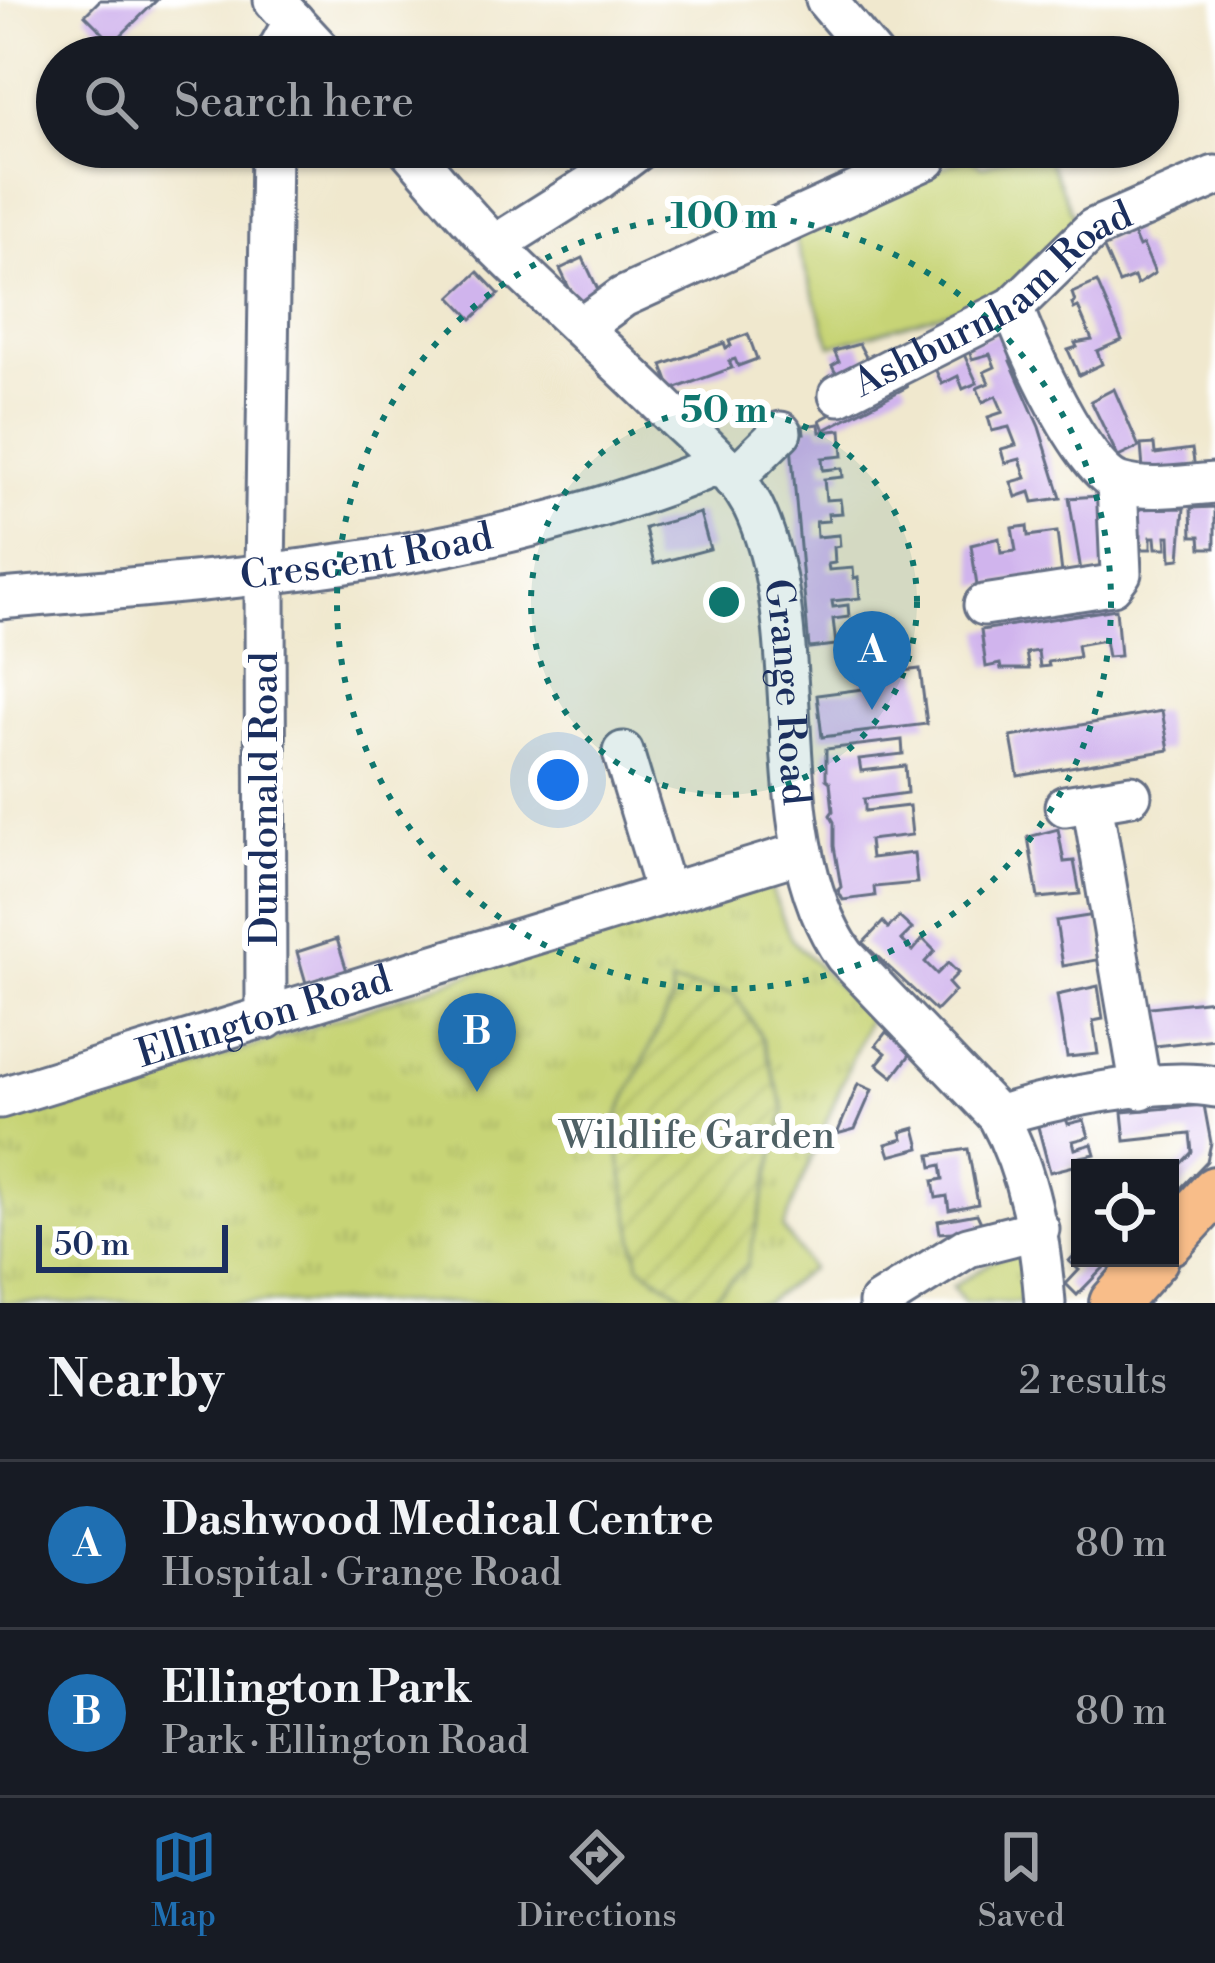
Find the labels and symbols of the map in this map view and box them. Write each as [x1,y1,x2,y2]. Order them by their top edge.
street label: Ashburnham Road [844,190,1140,409]
text: 100 m [671,195,778,240]
text: 50 m [680,389,768,434]
street label: Crescent Road [238,512,497,601]
street label: Grange Road [752,575,820,807]
centre of rings [703,581,745,623]
pin: A [833,611,911,710]
street label: Dundonald Road [241,652,290,947]
your location [528,750,588,810]
street label: Ellington Road [131,955,397,1079]
pin: B [438,993,516,1092]
park label: Wildlife Garden [557,1112,835,1161]
scale bar [36,1219,228,1272]

